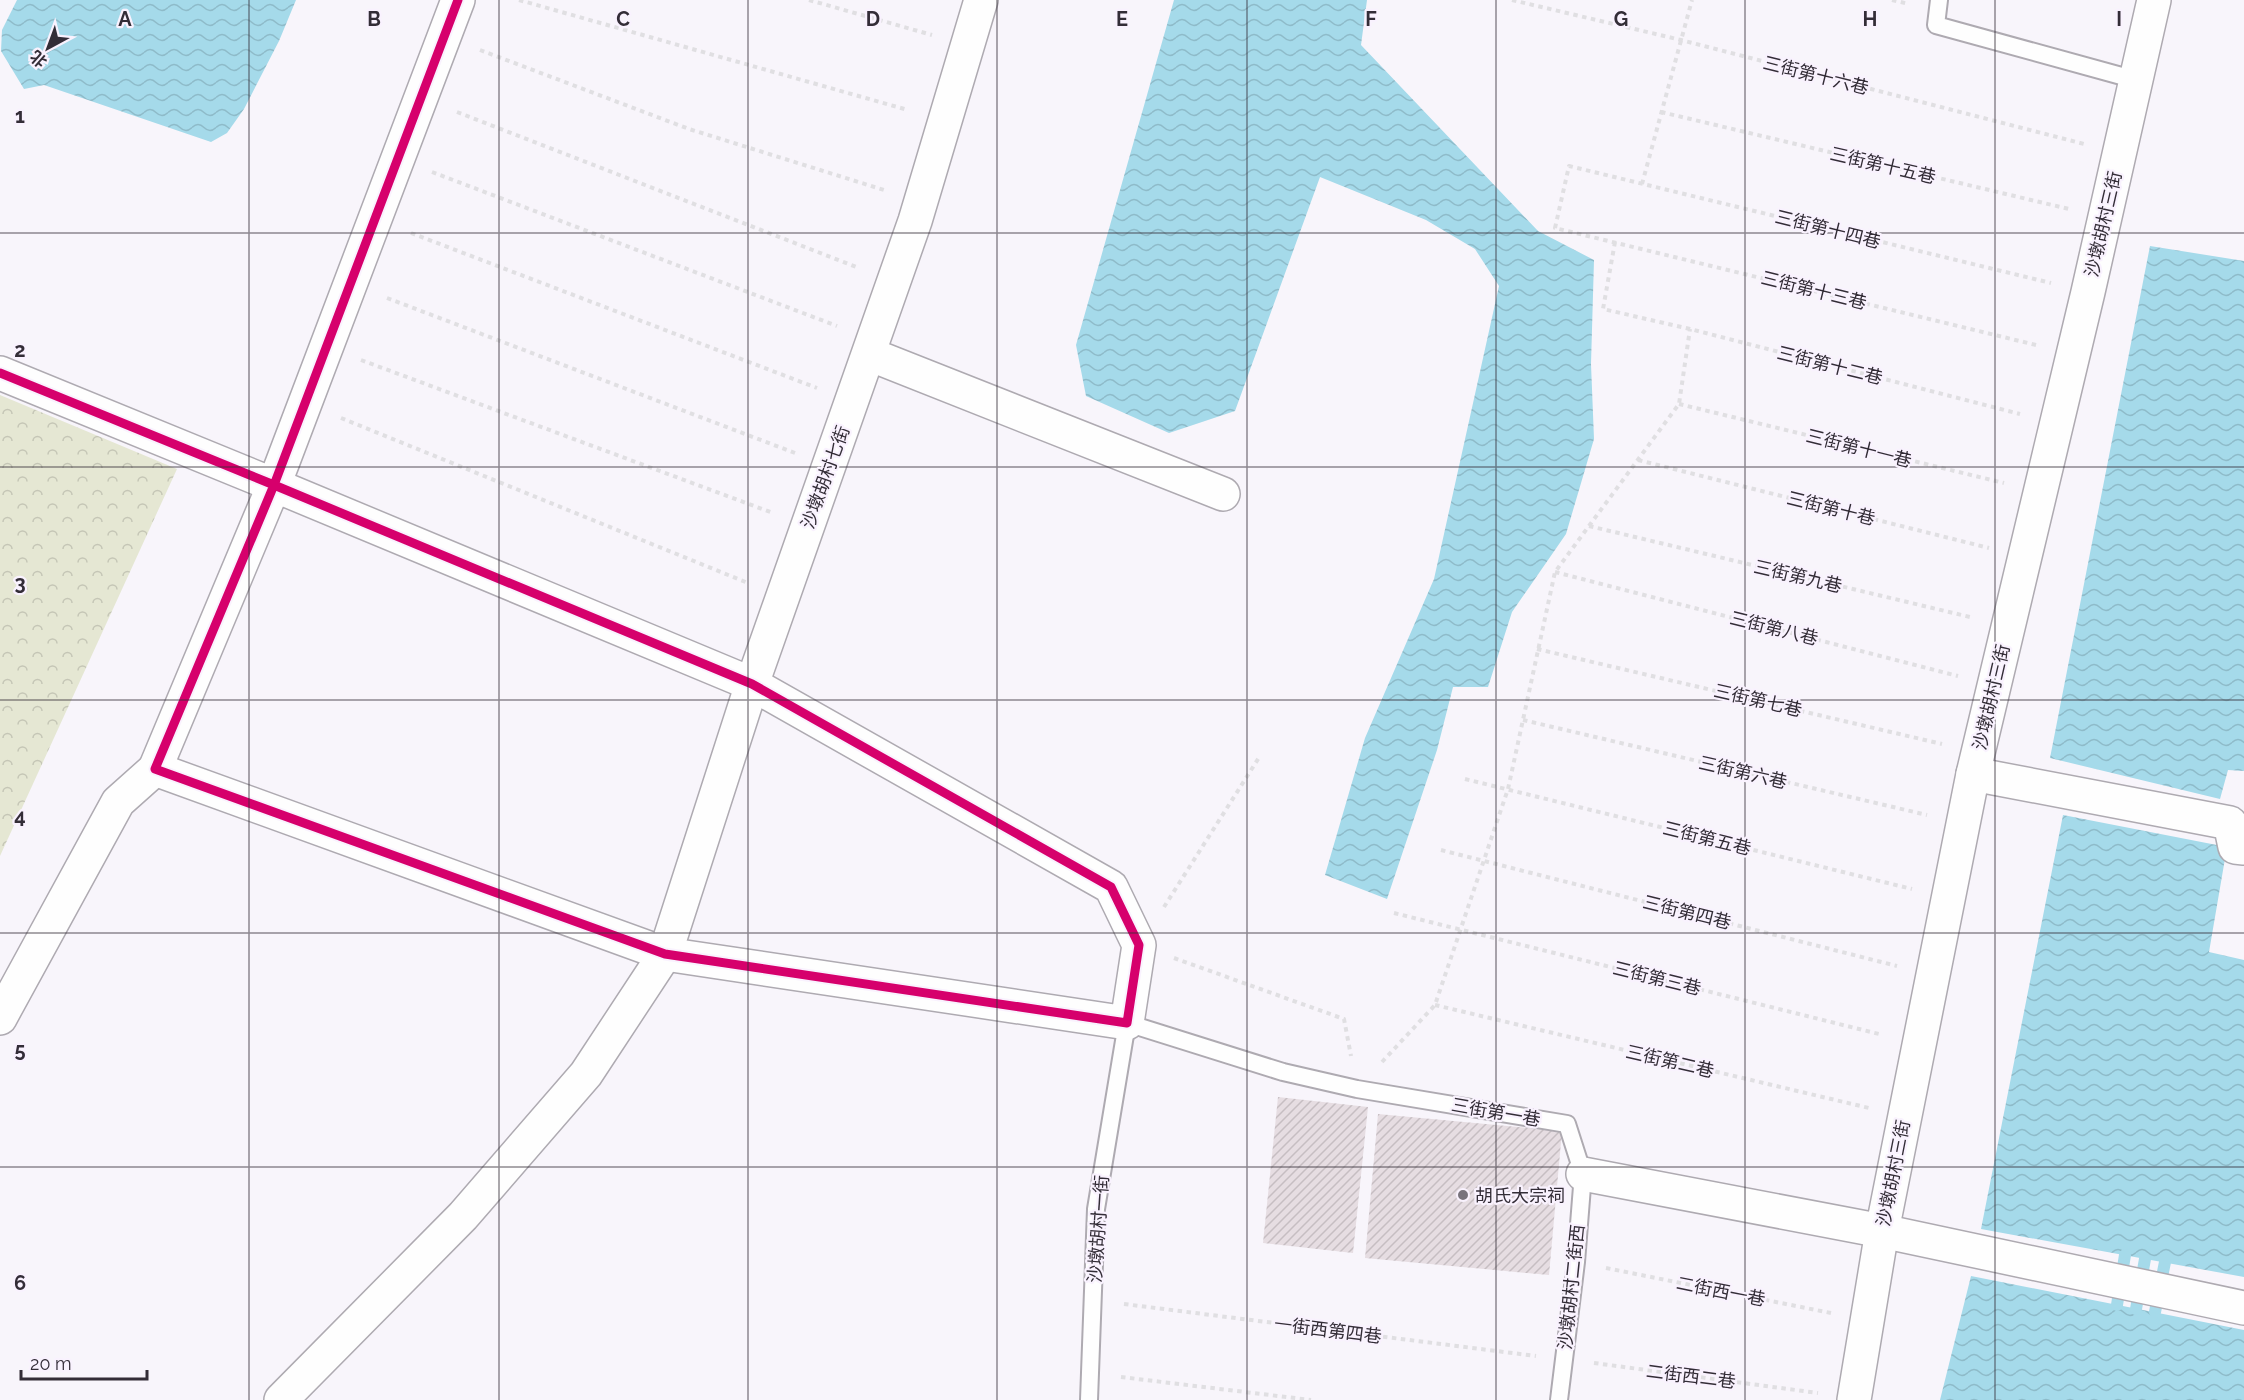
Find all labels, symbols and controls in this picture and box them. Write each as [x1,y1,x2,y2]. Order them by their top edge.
text: A [118,7,132,31]
text: B [367,7,381,31]
text: C [616,7,630,31]
text: D [866,7,880,31]
text: E [1116,7,1128,31]
text: F [1365,7,1377,31]
text: G [1614,7,1628,31]
text: H [1863,7,1877,31]
text: I [2116,7,2122,31]
north arrow [18,18,78,78]
text: 北 [26,47,51,71]
street label: 三街第十六巷 [1761,52,1871,98]
text: 1 [15,104,25,128]
street label: 三街第十五巷 [1828,143,1938,187]
street label: 沙墩胡村三街 [2081,169,2125,279]
street label: 三街第十四巷 [1773,206,1883,252]
street label: 三街第十三巷 [1759,267,1869,313]
text: 2 [14,338,26,362]
street label: 三街第十二巷 [1775,342,1885,388]
street label: 沙墩胡村七街 [797,423,853,531]
street label: 三街第十一巷 [1804,425,1914,471]
street label: 三街第十巷 [1785,487,1877,529]
street label: 三街第九巷 [1752,556,1844,596]
text: 3 [14,571,26,595]
street label: 三街第八巷 [1728,607,1820,649]
street label: 沙墩胡村三街 [1969,642,2013,752]
street label: 三街第七巷 [1712,680,1804,720]
street label: 三街第六巷 [1697,752,1789,792]
text: 4 [14,804,26,828]
street label: 三街第五巷 [1661,817,1753,859]
street label: 三街第四巷 [1641,891,1733,933]
street label: 三街第三巷 [1611,957,1703,999]
text: 5 [14,1038,26,1062]
street label: 三街第二巷 [1624,1041,1716,1081]
street label: 三街第一巷 [1450,1094,1542,1130]
street label: 沙墩胡村三街 [1872,1118,1914,1228]
street label: 沙墩胡村一街 [1084,1174,1112,1284]
place label: 胡氏大宗祠 [1475,1185,1565,1206]
marker: 胡氏大宗祠 [1456,1188,1470,1202]
street label: 沙墩胡村二街西 [1554,1223,1588,1351]
text: 6 [14,1271,26,1295]
street label: 二街西一巷 [1675,1272,1767,1310]
street label: 一街西第四巷 [1273,1313,1383,1347]
scale bar [21,1343,147,1381]
text: 20 m [30,1353,72,1374]
street label: 二街西二巷 [1645,1360,1737,1392]

